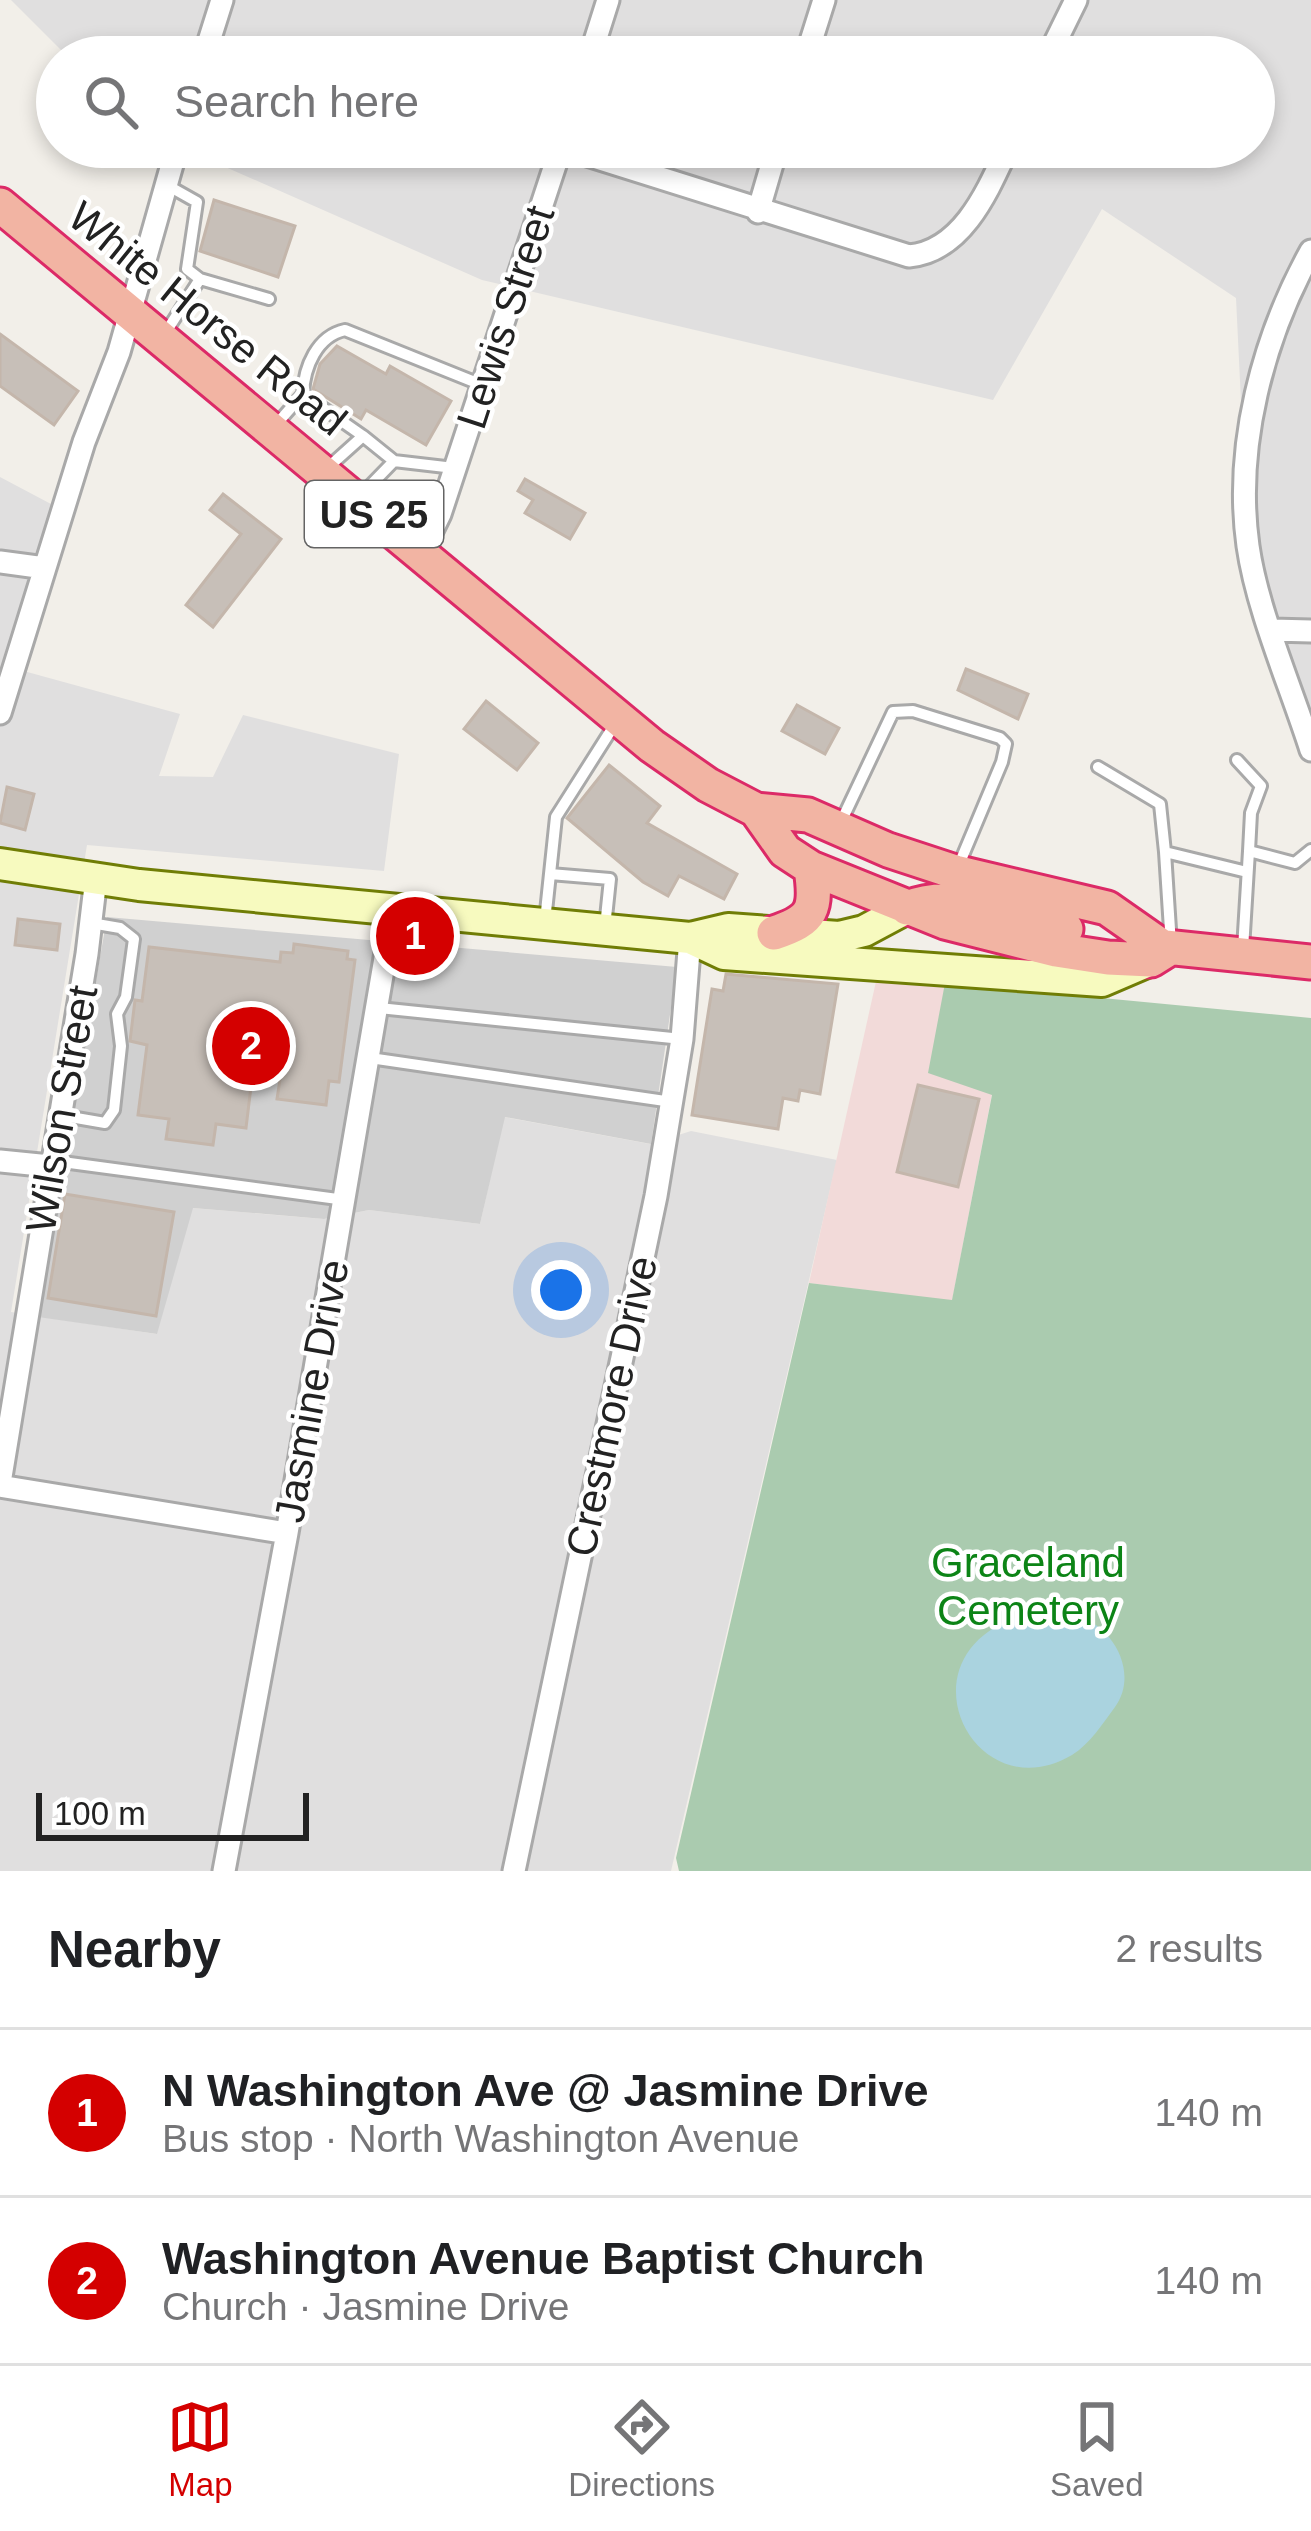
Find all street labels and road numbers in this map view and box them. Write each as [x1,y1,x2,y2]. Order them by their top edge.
street label: White Horse Road [60,192,356,445]
street label: Lewis Street [447,200,564,434]
road number: US 25 [305,481,443,547]
street label: Wilson Street [17,982,106,1236]
street label: Crestmore Drive [557,1252,666,1561]
street label: Jasmine Drive [265,1256,358,1526]

